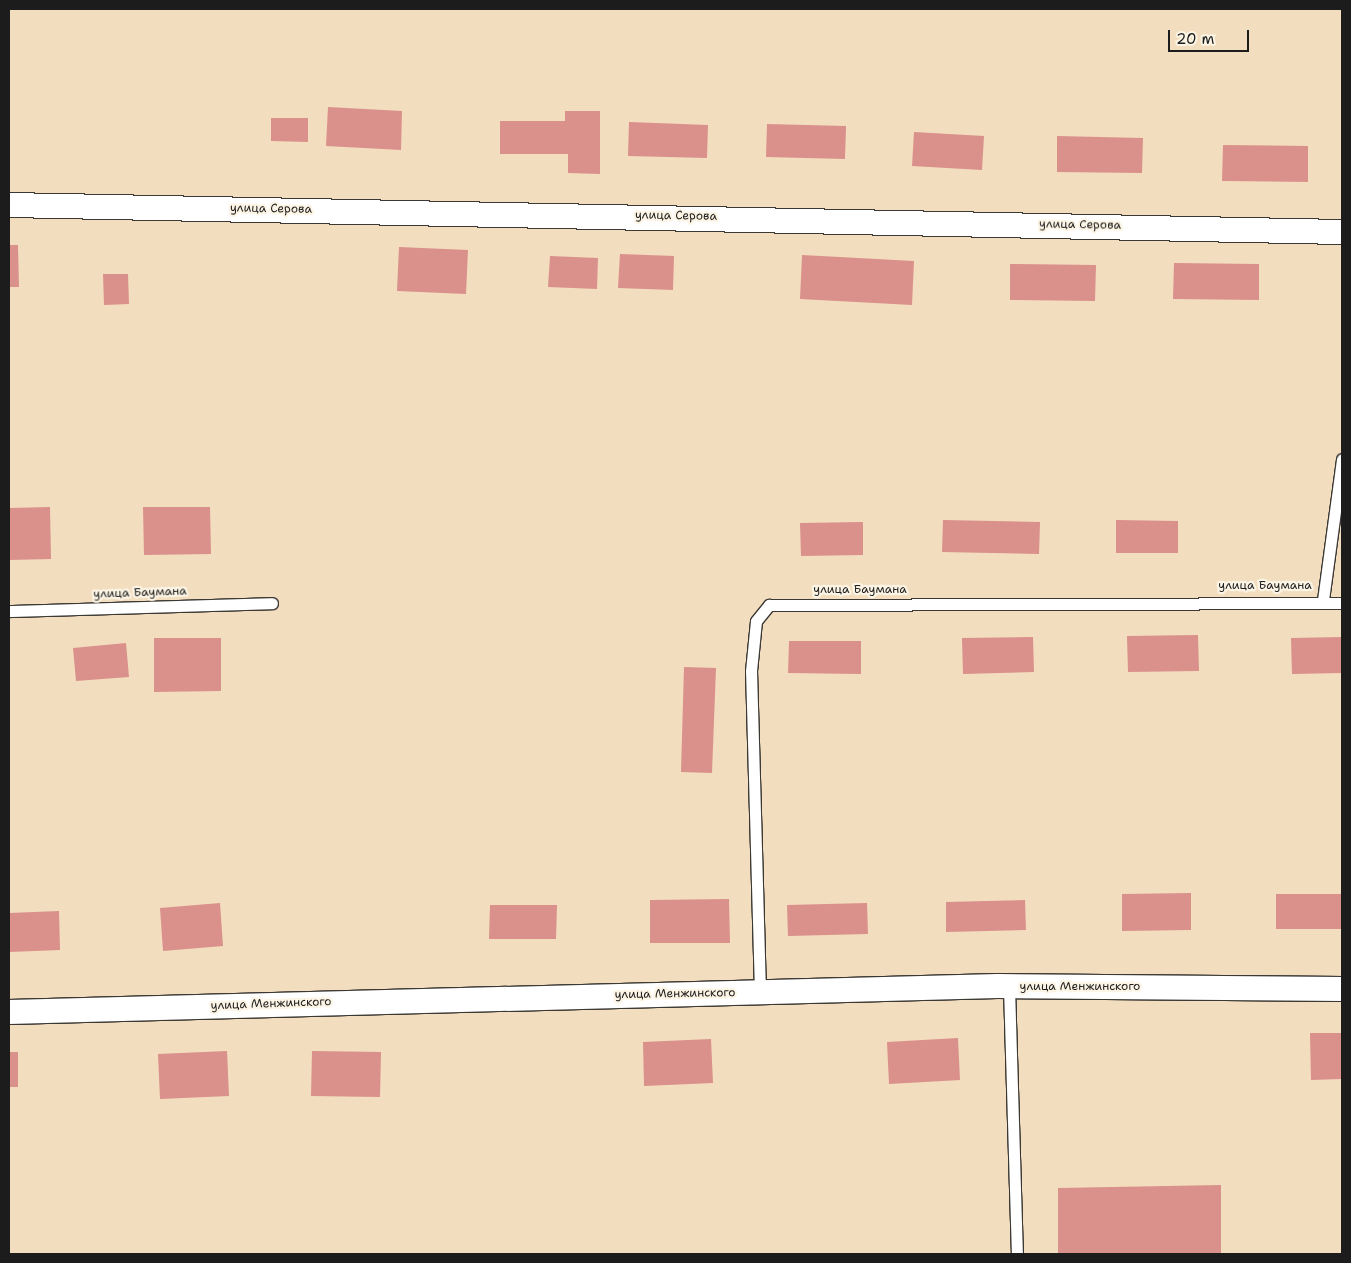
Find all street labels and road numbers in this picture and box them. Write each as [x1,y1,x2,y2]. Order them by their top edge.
street label: улица Серова [230,201,312,217]
street label: улица Серова [635,208,717,224]
street label: улица Серова [1039,217,1121,233]
street label: улица Баумана [1218,579,1312,593]
street label: улица Баумана [813,583,907,597]
street label: улица Баумана [93,584,187,602]
street label: улица Менжинского [1020,980,1140,994]
street label: улица Менжинского [614,986,736,1002]
street label: улица Менжинского [210,995,332,1013]

